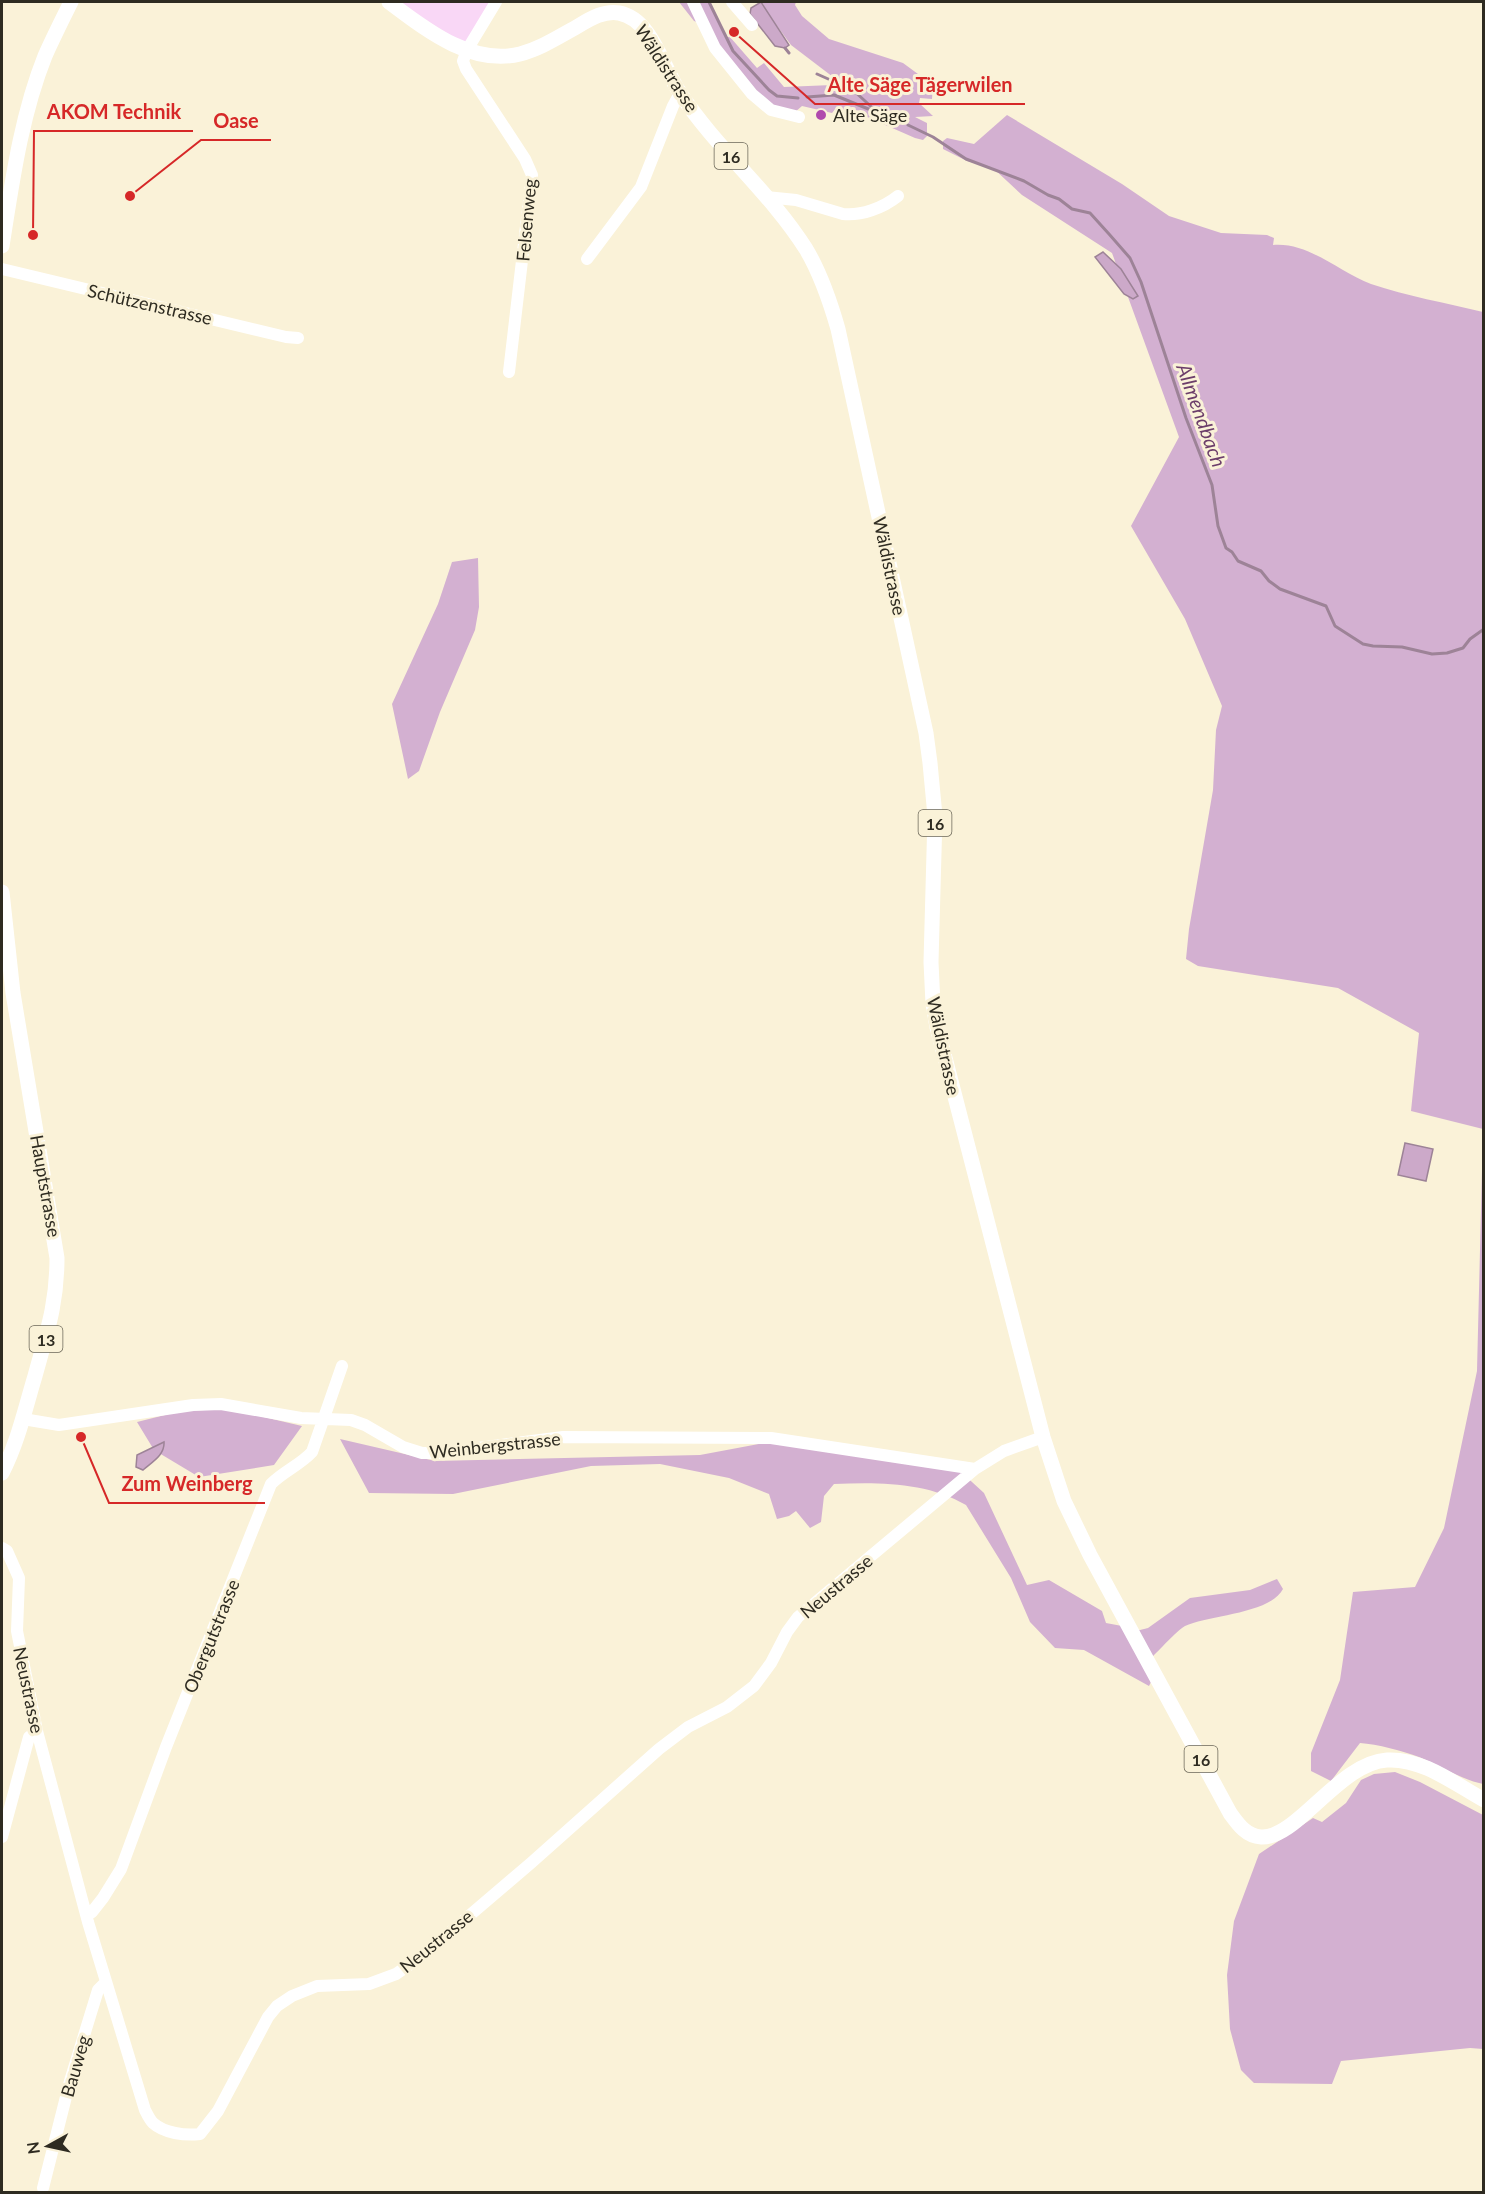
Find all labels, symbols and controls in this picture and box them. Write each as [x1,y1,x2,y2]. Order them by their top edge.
street label: Wäldistrasse [631,20,703,116]
callout: Alte Säge Tägerwilen [815,66,1025,104]
text: Alte Säge Tägerwilen [826,72,1013,96]
callout: AKOM Technik [34,93,193,131]
text: AKOM Technik [46,99,182,123]
callout: Oase [201,102,271,140]
place label: Alte Säge [833,104,907,126]
text: Oase [213,108,259,132]
marker: Alte Säge [814,108,828,122]
road number: 16 [714,143,748,169]
street label: Felsenweg [511,178,541,262]
street label: Schützenstrasse [86,279,214,329]
water label: Allmendbach [1172,359,1232,470]
street label: Wäldistrasse [869,515,911,617]
road number: 16 [918,810,952,836]
street label: Wäldistrasse [923,995,965,1097]
street label: Hauptstrasse [26,1133,66,1239]
road number: 13 [30,1326,63,1352]
street label: Weinbergstrasse [428,1427,562,1463]
callout: Zum Weinberg [109,1465,265,1503]
text: Zum Weinberg [121,1471,253,1495]
street label: Neustrasse [795,1549,877,1623]
street label: Obergutstrasse [178,1576,244,1696]
street label: Neustrasse [9,1645,49,1735]
road number: 16 [1184,1746,1218,1772]
street label: Neustrasse [395,1905,477,1977]
street label: Bauweg [56,2033,94,2099]
north arrow [18,2116,78,2176]
text: N [22,2141,43,2156]

